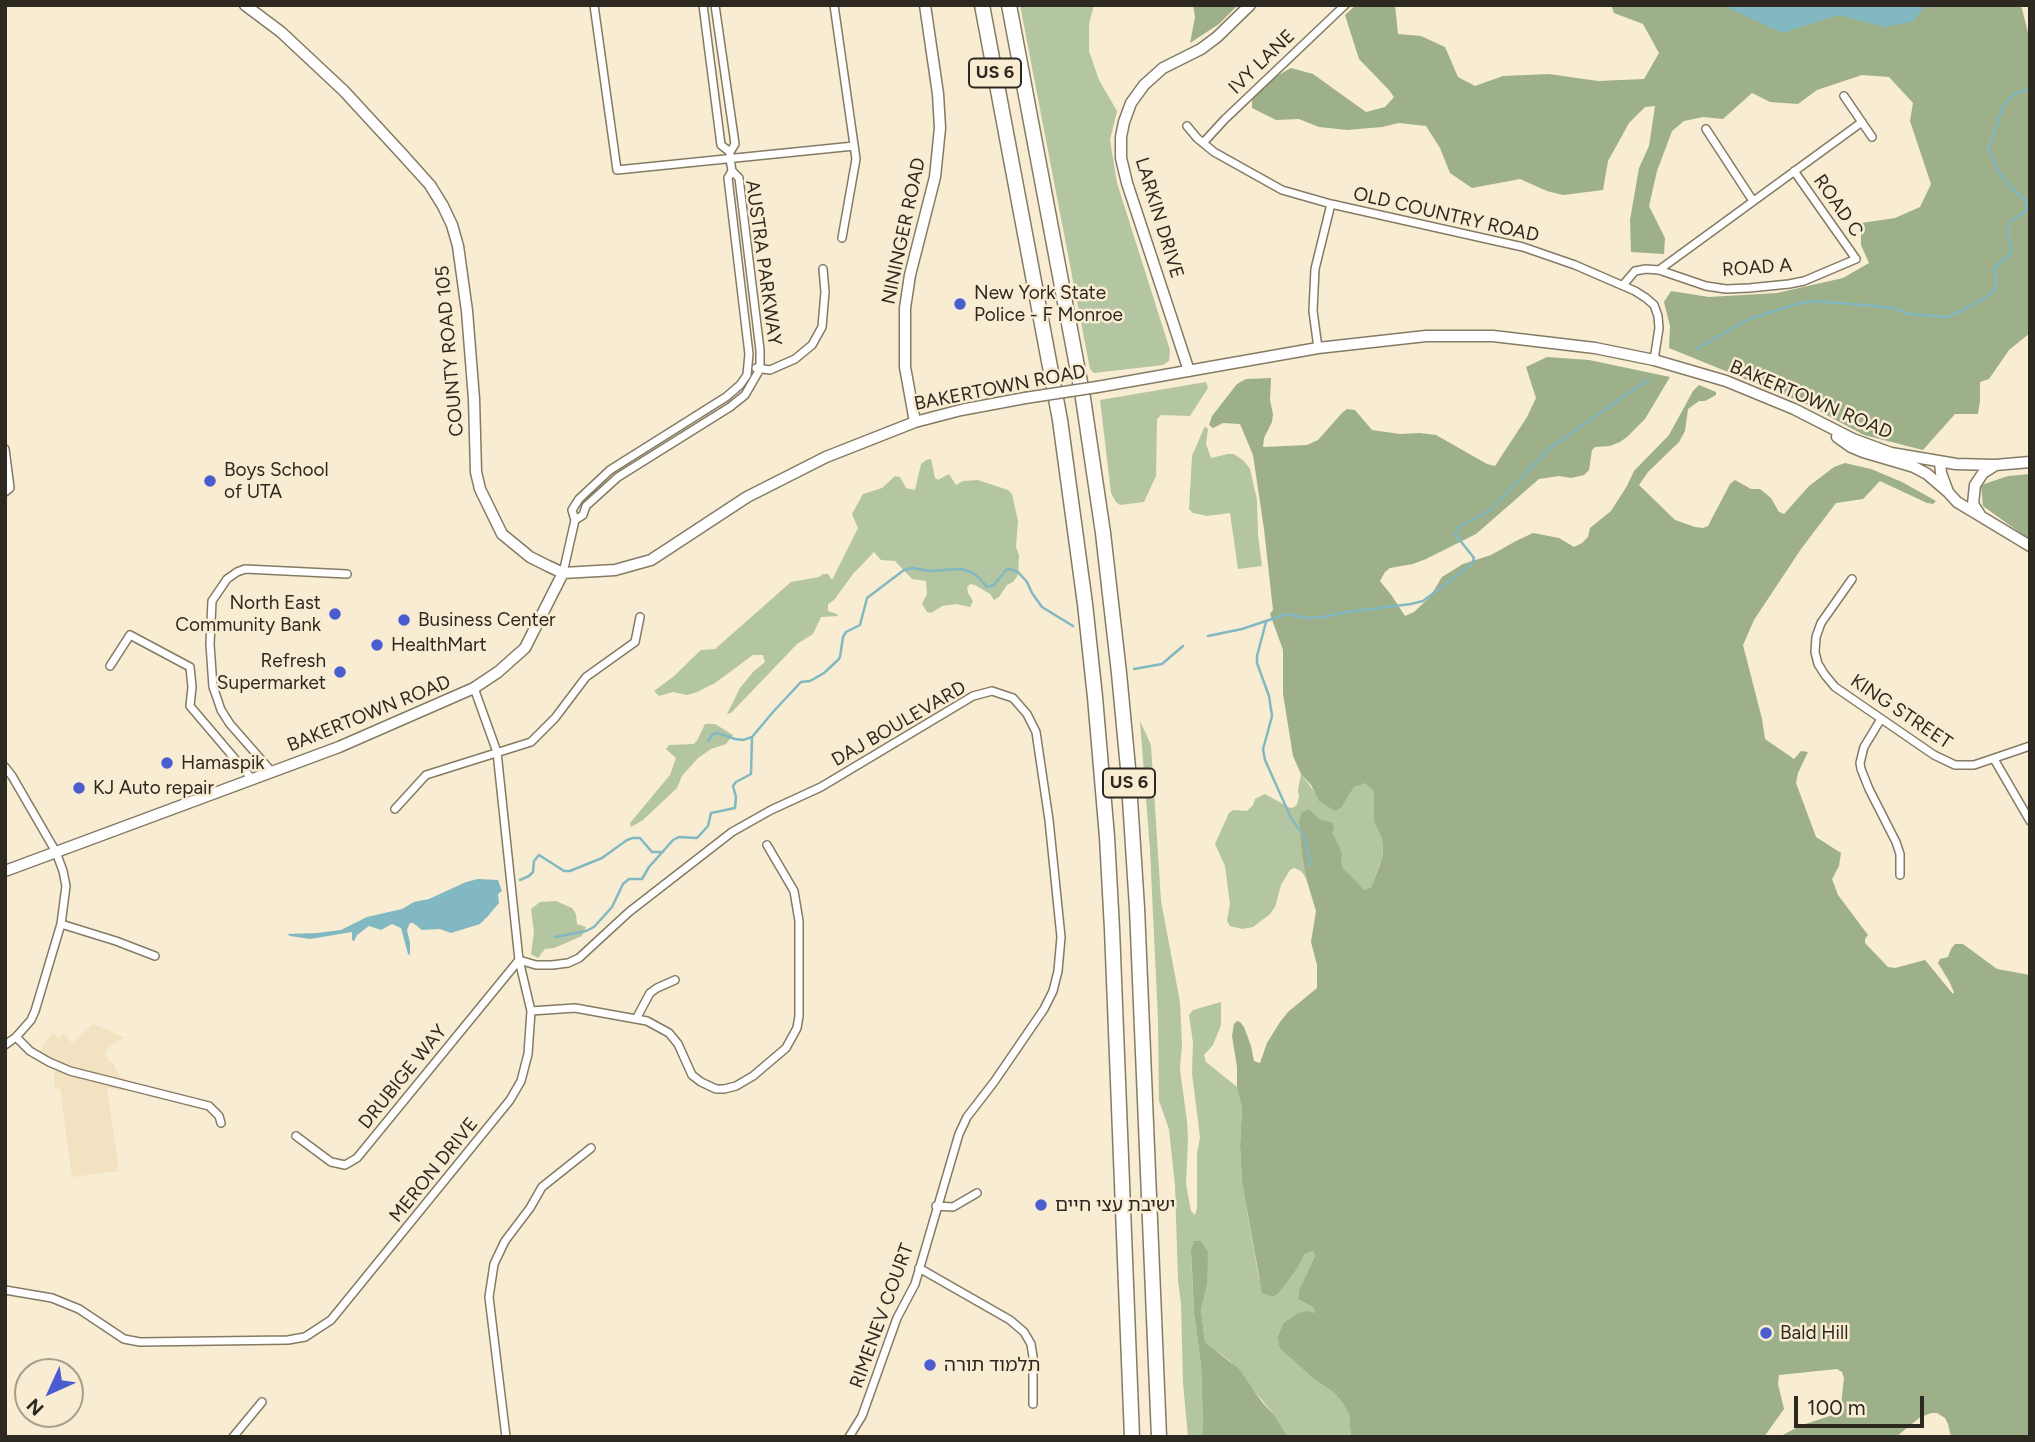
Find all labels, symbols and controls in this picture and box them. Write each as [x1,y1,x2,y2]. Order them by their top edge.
street label: IVY LANE [1224,25,1300,99]
road number: US 6 [969,58,1021,88]
street label: LARKIN DRIVE [1130,155,1188,281]
street label: NININGER ROAD [877,156,931,306]
street label: ROAD C [1808,170,1868,242]
street label: AUSTRA PARKWAY [740,179,786,347]
street label: OLD COUNTRY ROAD [1351,183,1541,247]
street label: ROAD A [1721,254,1793,282]
street label: COUNTY ROAD 105 [431,265,469,437]
place label: New York State Police - F Monroe [974,282,1123,326]
marker: New York State Police - F Monroe [952,296,968,312]
street label: BAKERTOWN ROAD [1726,355,1896,445]
street label: BAKERTOWN ROAD [912,360,1088,416]
place label: Boys School of UTA [224,459,329,503]
marker: Boys School of UTA [202,473,218,489]
place label: North East Community Bank [175,592,321,636]
marker: North East Community Bank [327,606,343,622]
place label: Business Center [418,609,555,631]
marker: Business Center [396,612,412,628]
place label: HealthMart [391,634,487,656]
marker: HealthMart [369,637,385,653]
place label: Refresh Supermarket [217,650,326,694]
marker: Refresh Supermarket [332,664,348,680]
street label: KING STREET [1846,670,1956,754]
street label: BAKERTOWN ROAD [284,671,454,757]
street label: DAJ BOULEVARD [828,676,970,772]
place label: Hamaspik [181,752,265,774]
marker: Hamaspik [159,755,175,771]
road number: US 6 [1103,768,1155,798]
place label: KJ Auto repair [93,777,214,799]
marker: KJ Auto repair [71,780,87,796]
street label: DRUBIGE WAY [354,1020,452,1134]
street label: MERON DRIVE [385,1113,483,1227]
place label: ישיבת עצי חיים [1055,1194,1175,1216]
marker: ישיבת עצי חיים [1033,1197,1049,1213]
street label: RIMENEV COURT [845,1241,919,1391]
place label: Bald Hill [1780,1322,1848,1344]
marker: Bald Hill [1758,1325,1774,1341]
place label: תלמוד תורה [944,1354,1040,1376]
marker: תלמוד תורה [922,1357,938,1373]
north arrow [14,1358,84,1428]
scale bar [1797,1382,1926,1426]
text: N [22,1393,49,1420]
text: 100 m [1807,1395,1866,1420]

